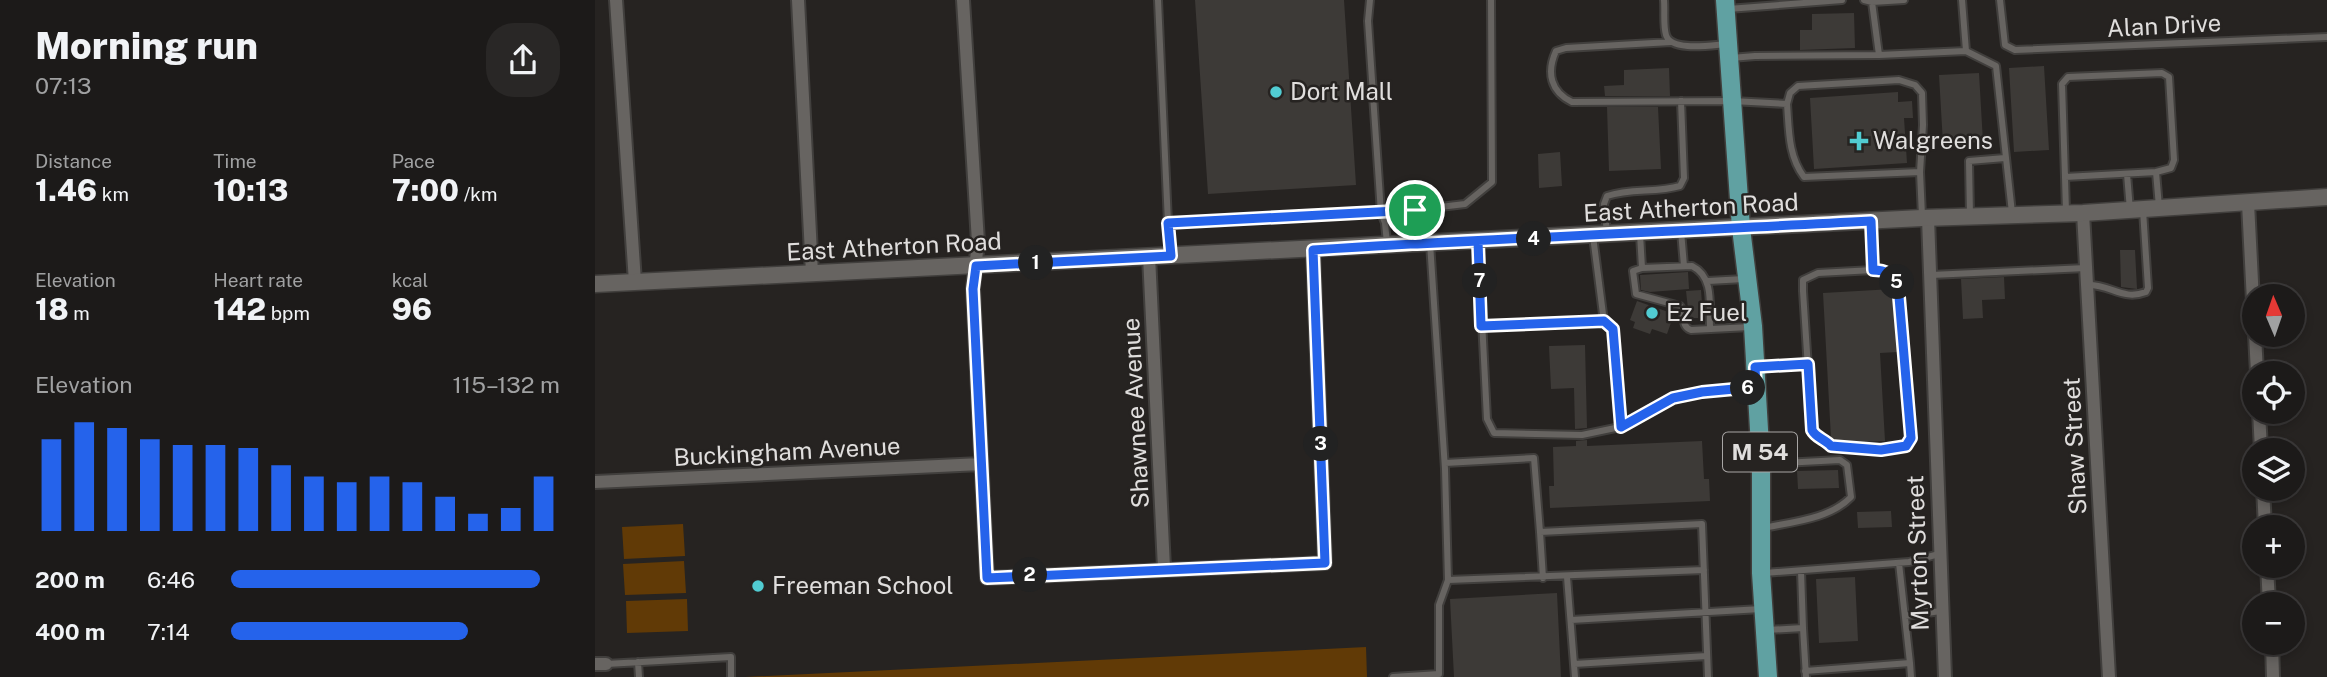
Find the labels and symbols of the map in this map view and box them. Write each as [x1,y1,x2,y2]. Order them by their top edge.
street label: Alan Drive [2106,8,2222,42]
place label: Dort Mall [1290,77,1393,105]
marker: Dort Mall [1268,84,1284,100]
place label: Walgreens [1873,126,1993,154]
marker: Walgreens [1851,133,1867,149]
pin [1385,180,1445,240]
street label: East Atherton Road [1583,187,1799,227]
pin: 4 [1517,222,1551,256]
street label: East Atherton Road [786,226,1002,266]
pin: 1 [1019,246,1053,280]
pin: 7 [1463,264,1498,298]
pin: 5 [1879,264,1915,300]
north arrow [2242,284,2305,346]
place label: Ez Fuel [1666,298,1747,326]
marker: Ez Fuel [1644,305,1660,321]
street label: Shawnee Avenue [1116,317,1154,509]
pin: 6 [1731,370,1765,406]
street label: Shaw Street [2056,377,2092,515]
pin: 3 [1303,426,1339,462]
street label: Buckingham Avenue [673,431,901,471]
road number: M 54 [1723,432,1797,472]
street label: Myrton Street [1900,475,1934,631]
pin: 2 [1013,558,1047,592]
place label: Freeman School [772,571,954,599]
marker: Freeman School [750,578,766,594]

